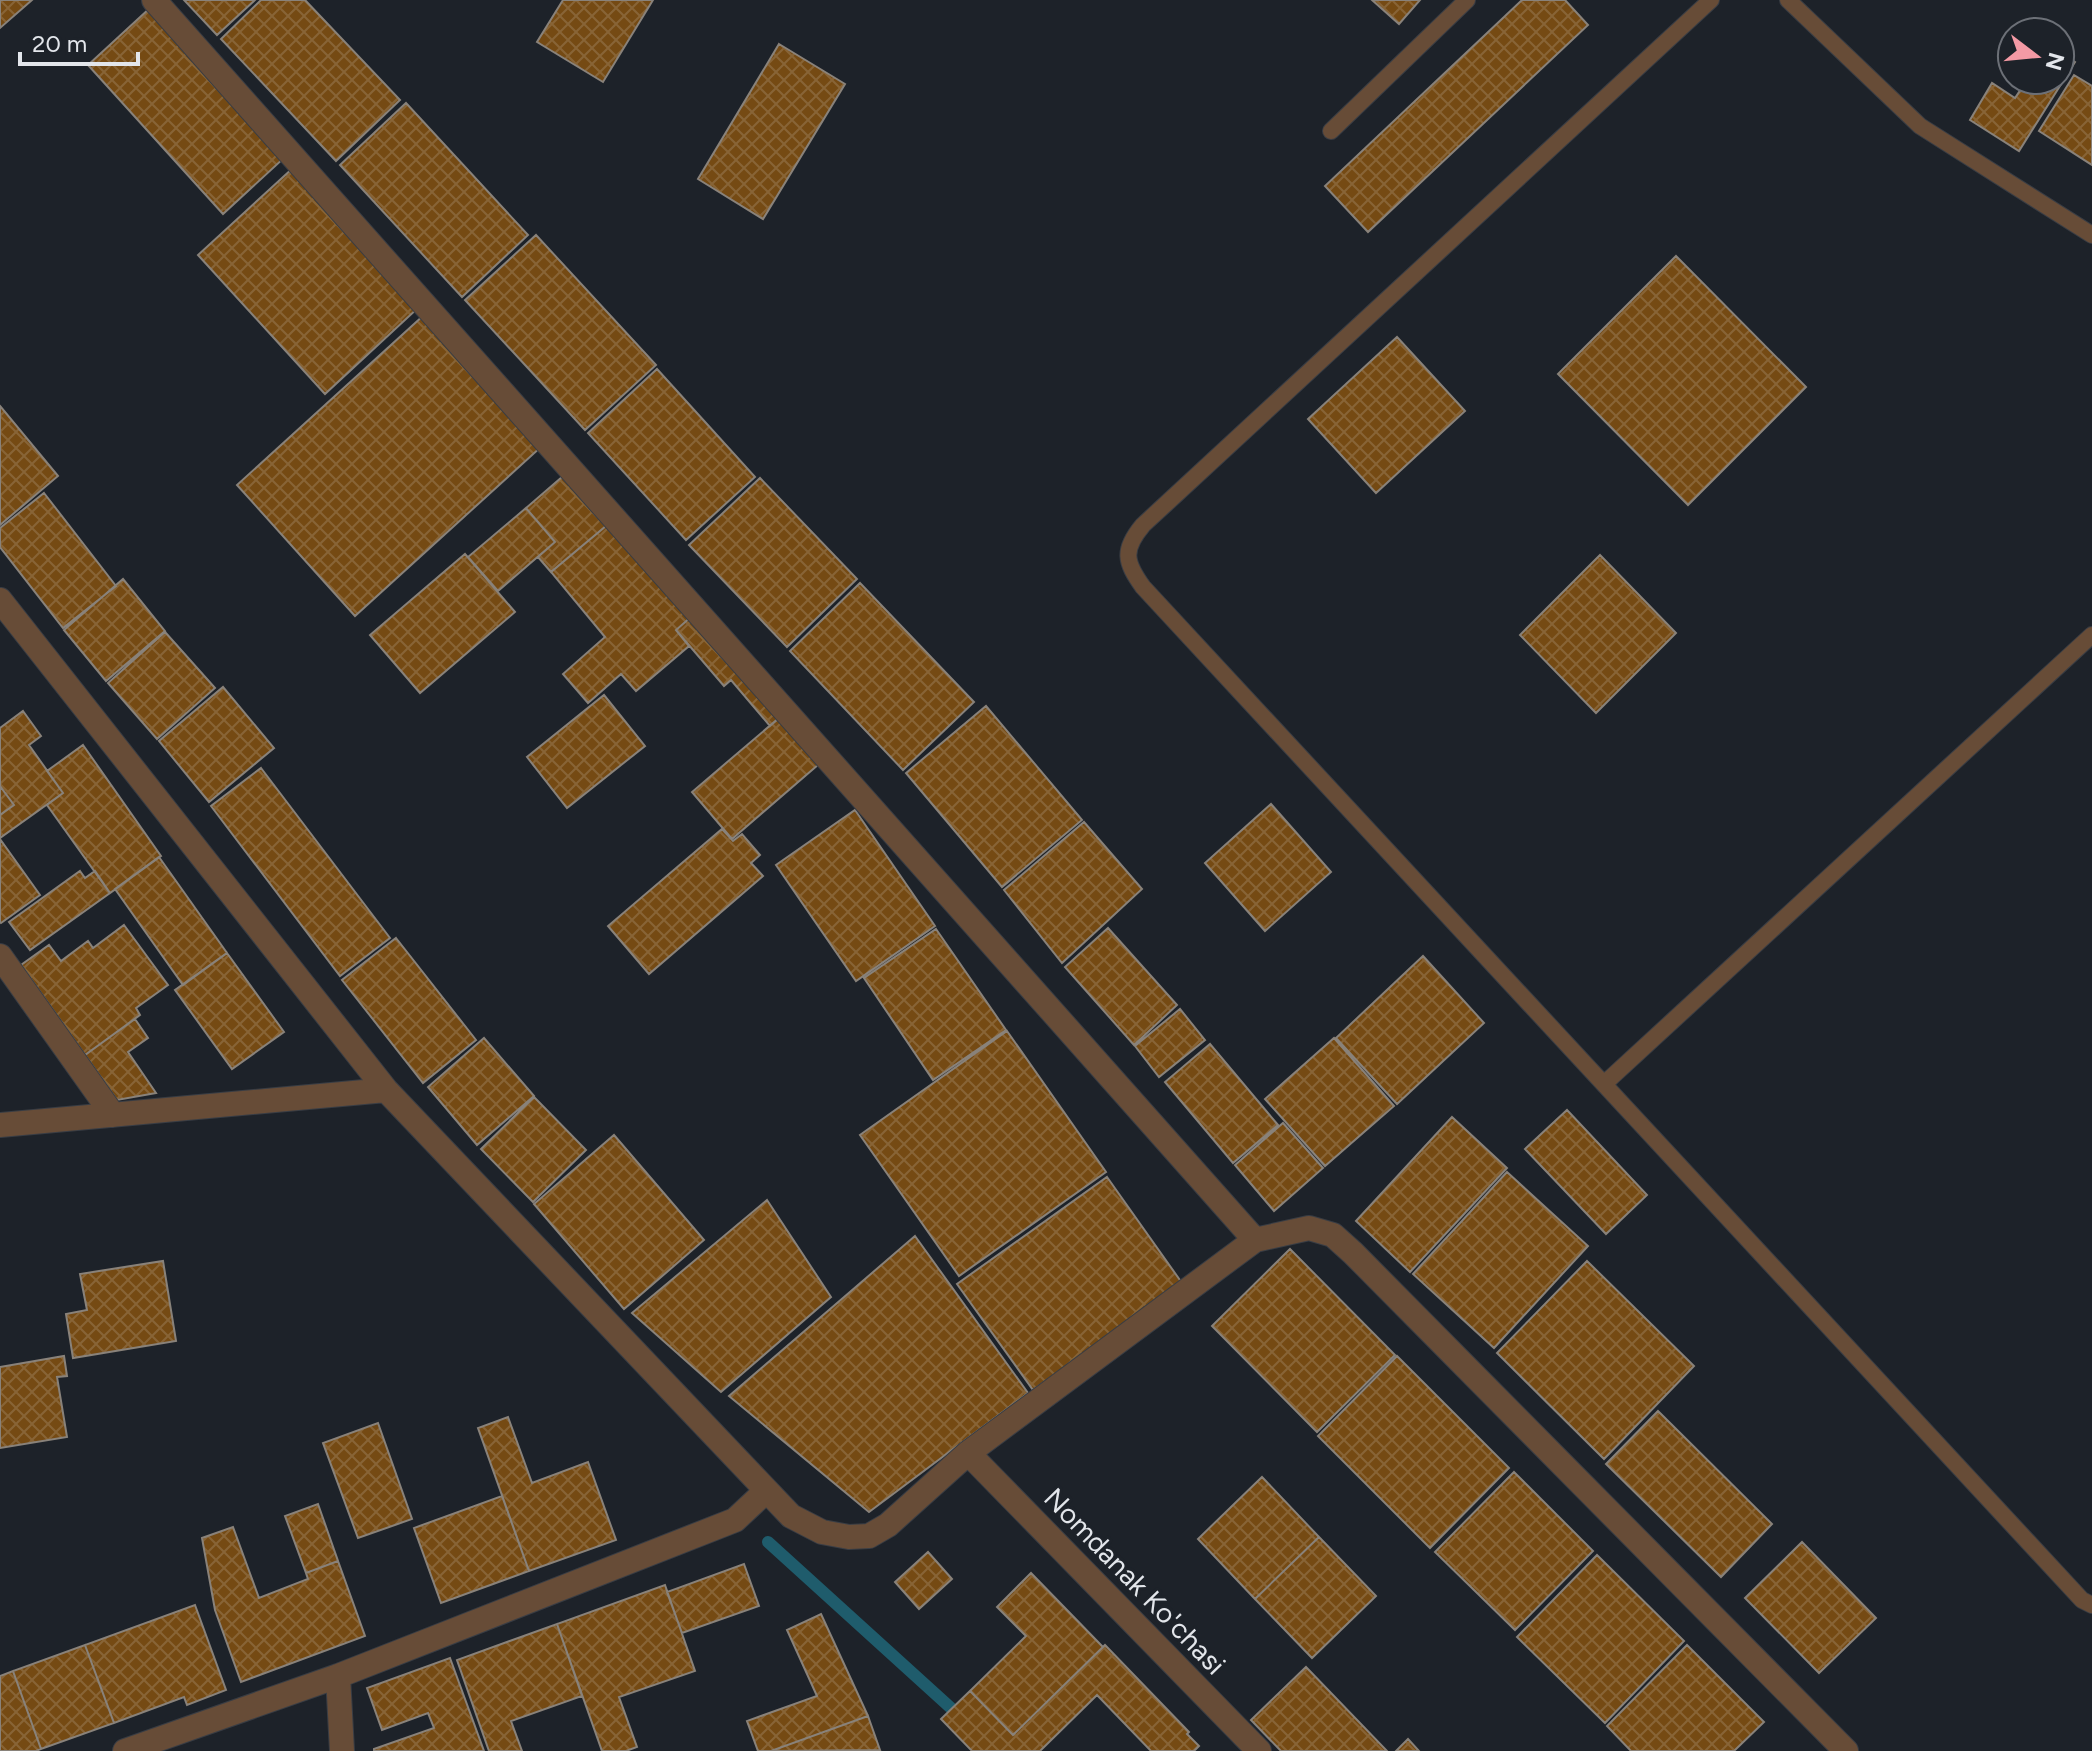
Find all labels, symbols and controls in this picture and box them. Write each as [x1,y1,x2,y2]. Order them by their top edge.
scale bar [20,16,138,66]
north arrow [1996,16,2076,96]
text: 20 m [32,29,87,58]
text: N [2039,49,2070,73]
street label: Nomdanak Ko'chasi [1037,1481,1233,1681]

